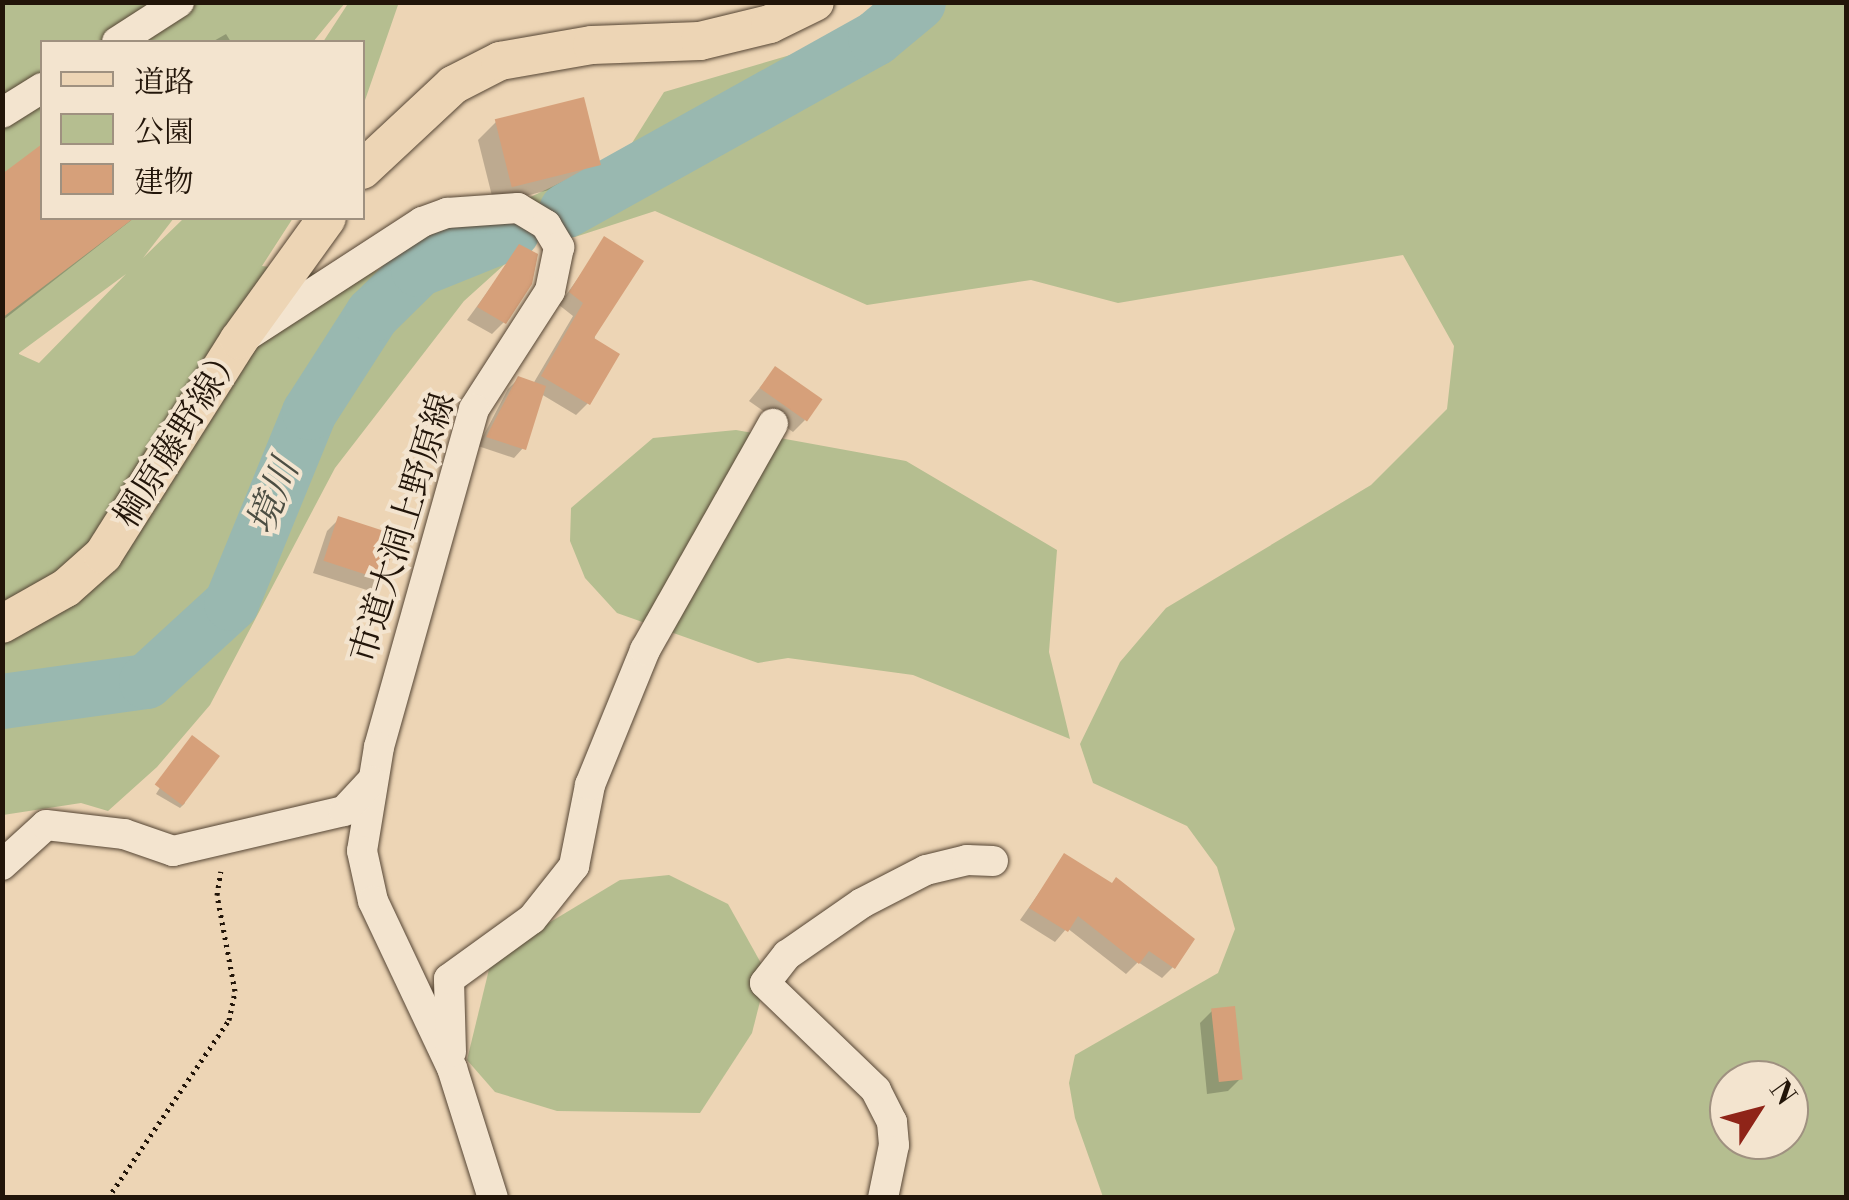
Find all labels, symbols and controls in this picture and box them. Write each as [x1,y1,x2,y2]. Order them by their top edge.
legend [40,40,365,220]
text: 道路 [134,64,194,102]
text: 公園 [134,114,194,152]
text: 建物 [134,164,194,202]
street label: 棡原藤野線） [107,336,253,536]
street label: 市道大洞上野原線 [343,388,465,668]
water label: 境川 [239,453,309,541]
north arrow [1709,1060,1809,1160]
text: N [1761,1074,1803,1112]

